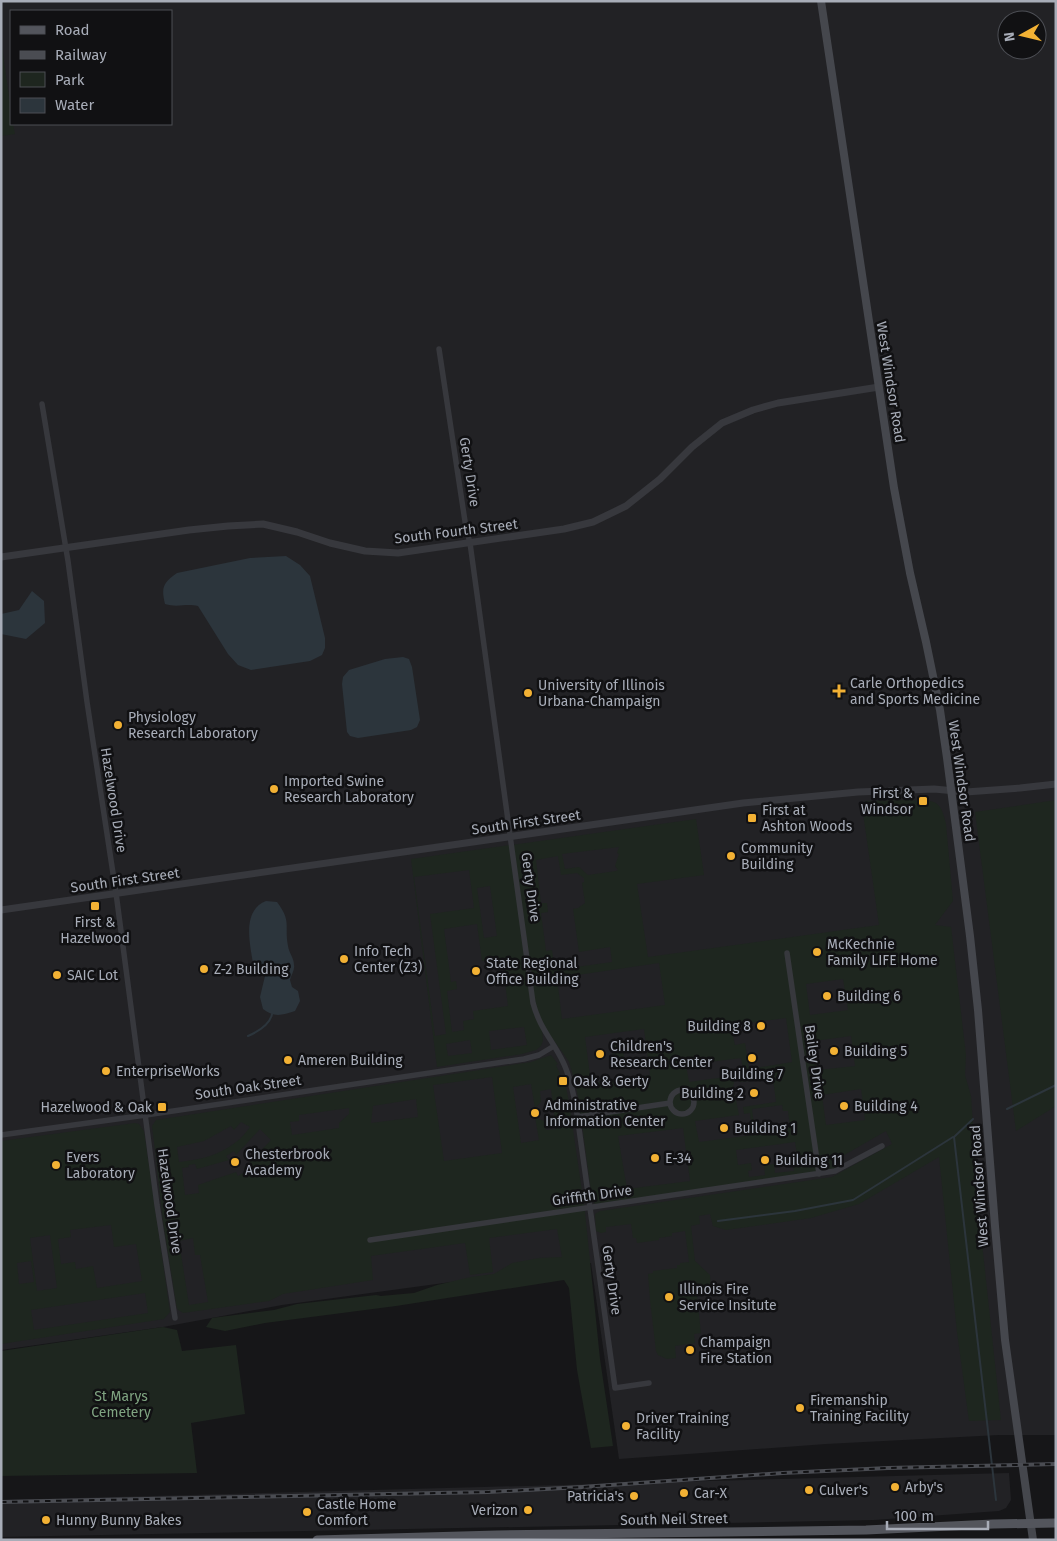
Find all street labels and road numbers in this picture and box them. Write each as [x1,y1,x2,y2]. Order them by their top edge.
street label: West Windsor Road [873,320,908,444]
street label: Gerty Drive [456,436,483,508]
street label: South Fourth Street [393,515,520,547]
street label: West Windsor Road [945,719,978,843]
street label: Hazelwood Drive [97,746,130,854]
street label: South First Street [471,806,583,839]
street label: Gerty Drive [517,851,544,923]
street label: South First Street [70,864,182,897]
street label: Bailey Drive [801,1024,828,1100]
street label: South Oak Street [194,1072,303,1103]
street label: West Windsor Road [967,1124,992,1248]
street label: Hazelwood Drive [154,1147,185,1255]
street label: Griffith Drive [551,1181,633,1210]
street label: Gerty Drive [598,1244,625,1316]
street label: South Neil Street [620,1510,729,1529]

